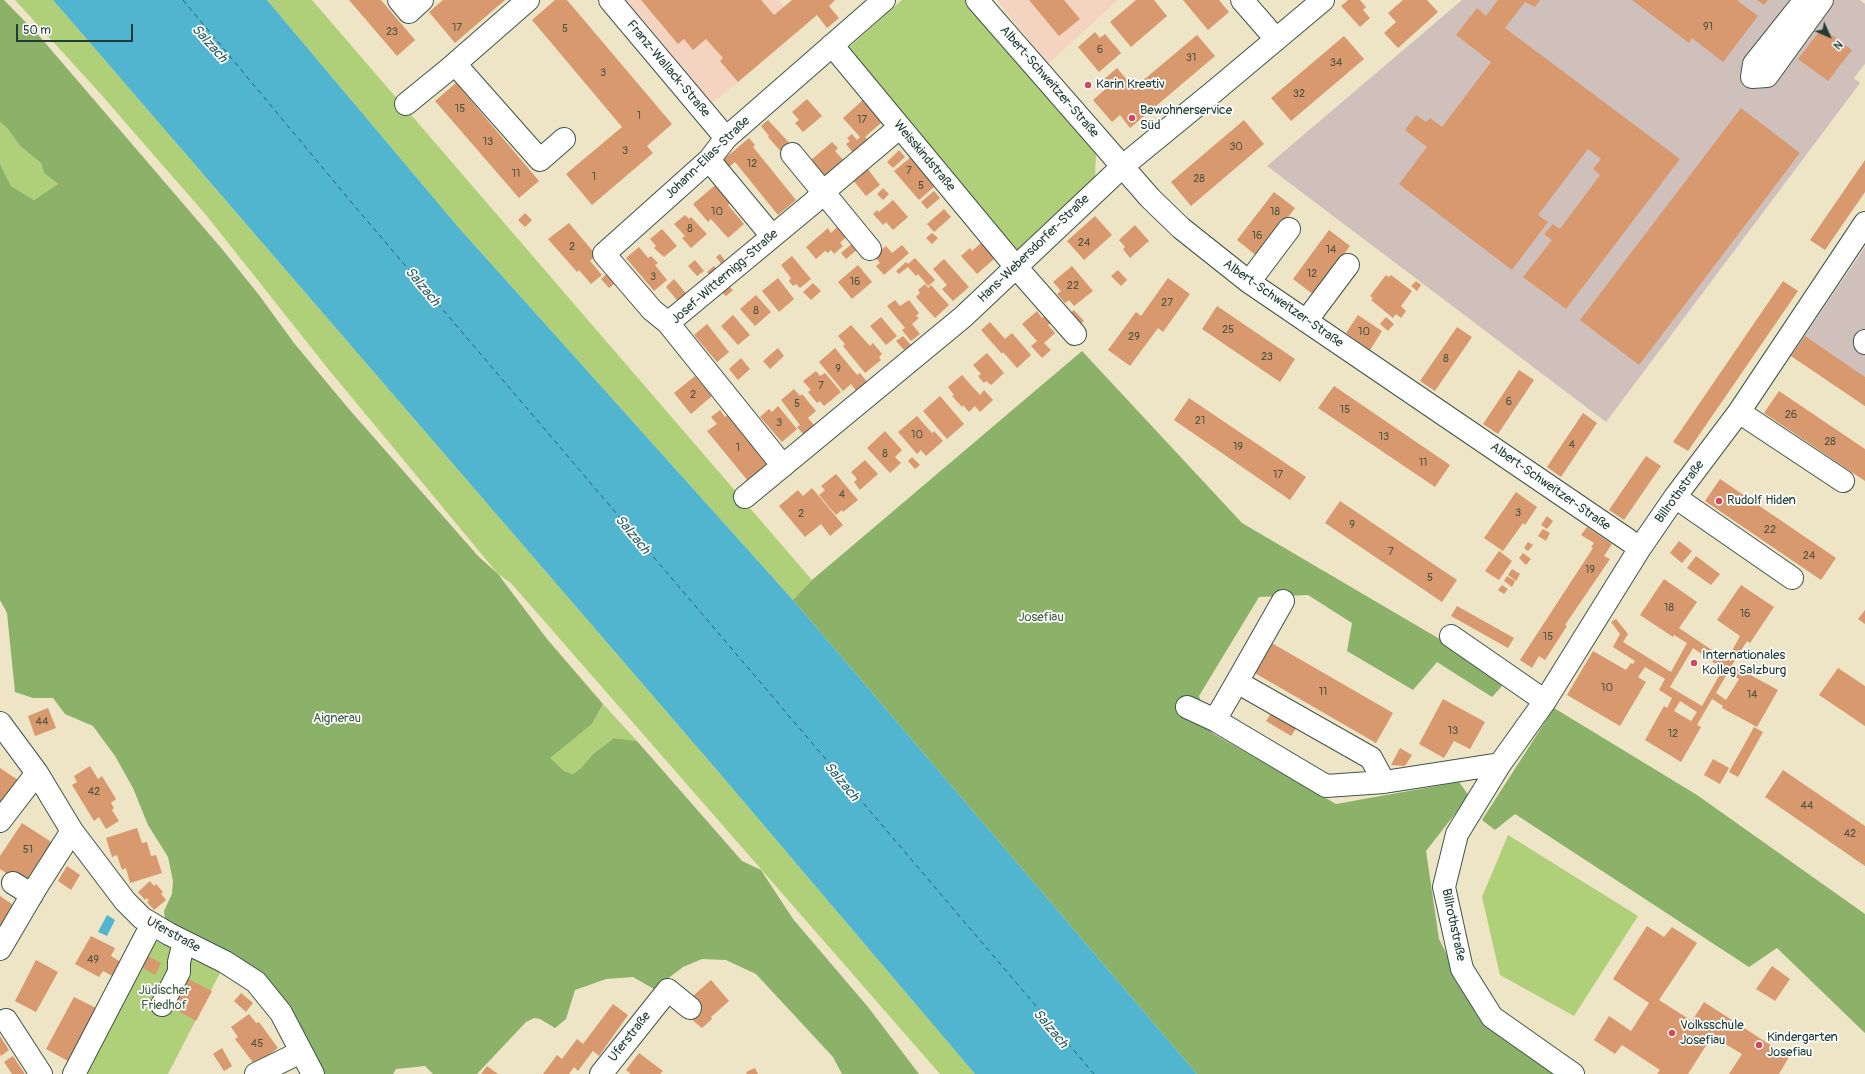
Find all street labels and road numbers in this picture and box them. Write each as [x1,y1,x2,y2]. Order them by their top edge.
street label: Franz-Wallack-Straße [623,17,713,121]
street label: Albert-Schweitzer-Straße [996,23,1102,141]
street label: Johann-Elias-Straße [662,114,754,202]
street label: Weisskindstraße [890,117,958,195]
street label: Hans-Webersdorfer-Straße [975,192,1093,306]
street label: Josef-Witternigg-Straße [668,226,782,328]
street label: Albert-Schweitzer-Straße [1220,257,1346,351]
street label: Albert-Schweitzer-Straße [1487,440,1613,534]
street label: Billrothstraße [1652,458,1708,526]
street label: Billrothstraße [1438,887,1468,963]
street label: Uferstraße [143,914,203,956]
street label: Uferstraße [606,1009,654,1065]

